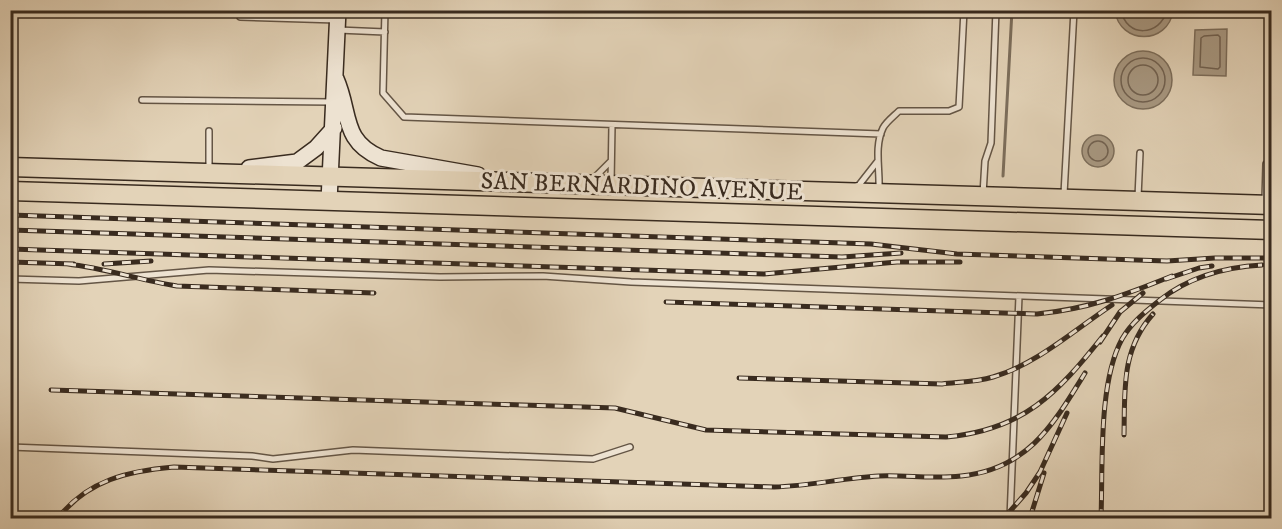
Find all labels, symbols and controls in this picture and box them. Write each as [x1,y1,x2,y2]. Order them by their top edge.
street label: SAN BERNARDINO AVENUE [480,166,804,208]

